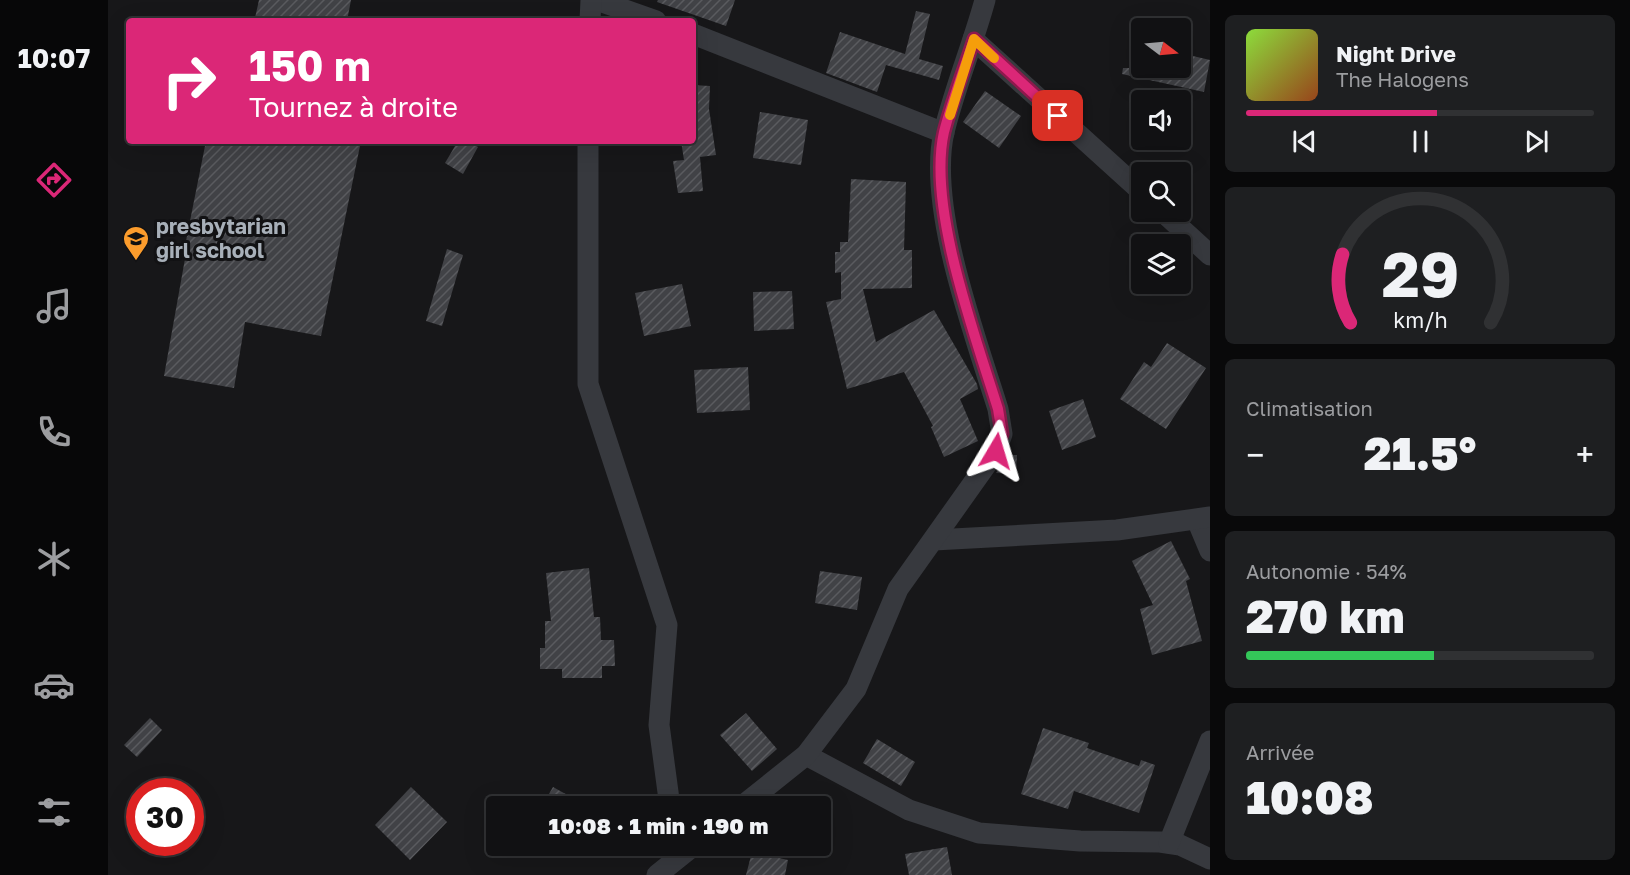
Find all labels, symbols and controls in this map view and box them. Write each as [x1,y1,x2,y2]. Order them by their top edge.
north arrow [1131,18,1191,78]
map controls [1131,18,1191,294]
text: 150 m [249,40,371,90]
text: Night Drive [1336,40,1456,67]
text: 10:07 [18,42,90,74]
icon: right [150,42,228,120]
text: The Halogens [1336,67,1469,91]
pin [1032,90,1083,141]
button: sound [1131,90,1191,150]
text: Tournez à droite [249,91,458,123]
icon: arrive [1041,99,1074,132]
icon: previous [1288,125,1321,158]
icon: pause [1404,125,1437,158]
icon: next [1520,125,1553,158]
icon: directions [33,159,75,201]
button: search [1131,162,1191,222]
place label: presbytarian girl school [156,213,286,263]
school or university icon: presbytarian girl school [121,224,151,262]
button: layers [1131,234,1191,294]
text: 29 [1381,236,1459,311]
icon: music [33,285,75,327]
text: km/h [1393,307,1447,333]
text: Climatisation [1246,396,1373,420]
icon: phone [33,411,75,453]
position arrow [964,419,1028,483]
text: 21.5° [1364,426,1476,480]
text: − [1246,435,1264,474]
text: + [1576,435,1594,474]
icon: climate [33,538,75,580]
text: Autonomie · 54% [1246,559,1407,583]
text: 270 km [1246,589,1405,643]
icon: car [33,664,75,706]
text: Arrivée [1246,740,1314,764]
text: 10:08 [1246,770,1374,824]
speed limit sign: 30 [126,778,204,856]
icon: filters [33,791,75,833]
text: 10:08 · 1 min · 190 m [549,812,768,839]

